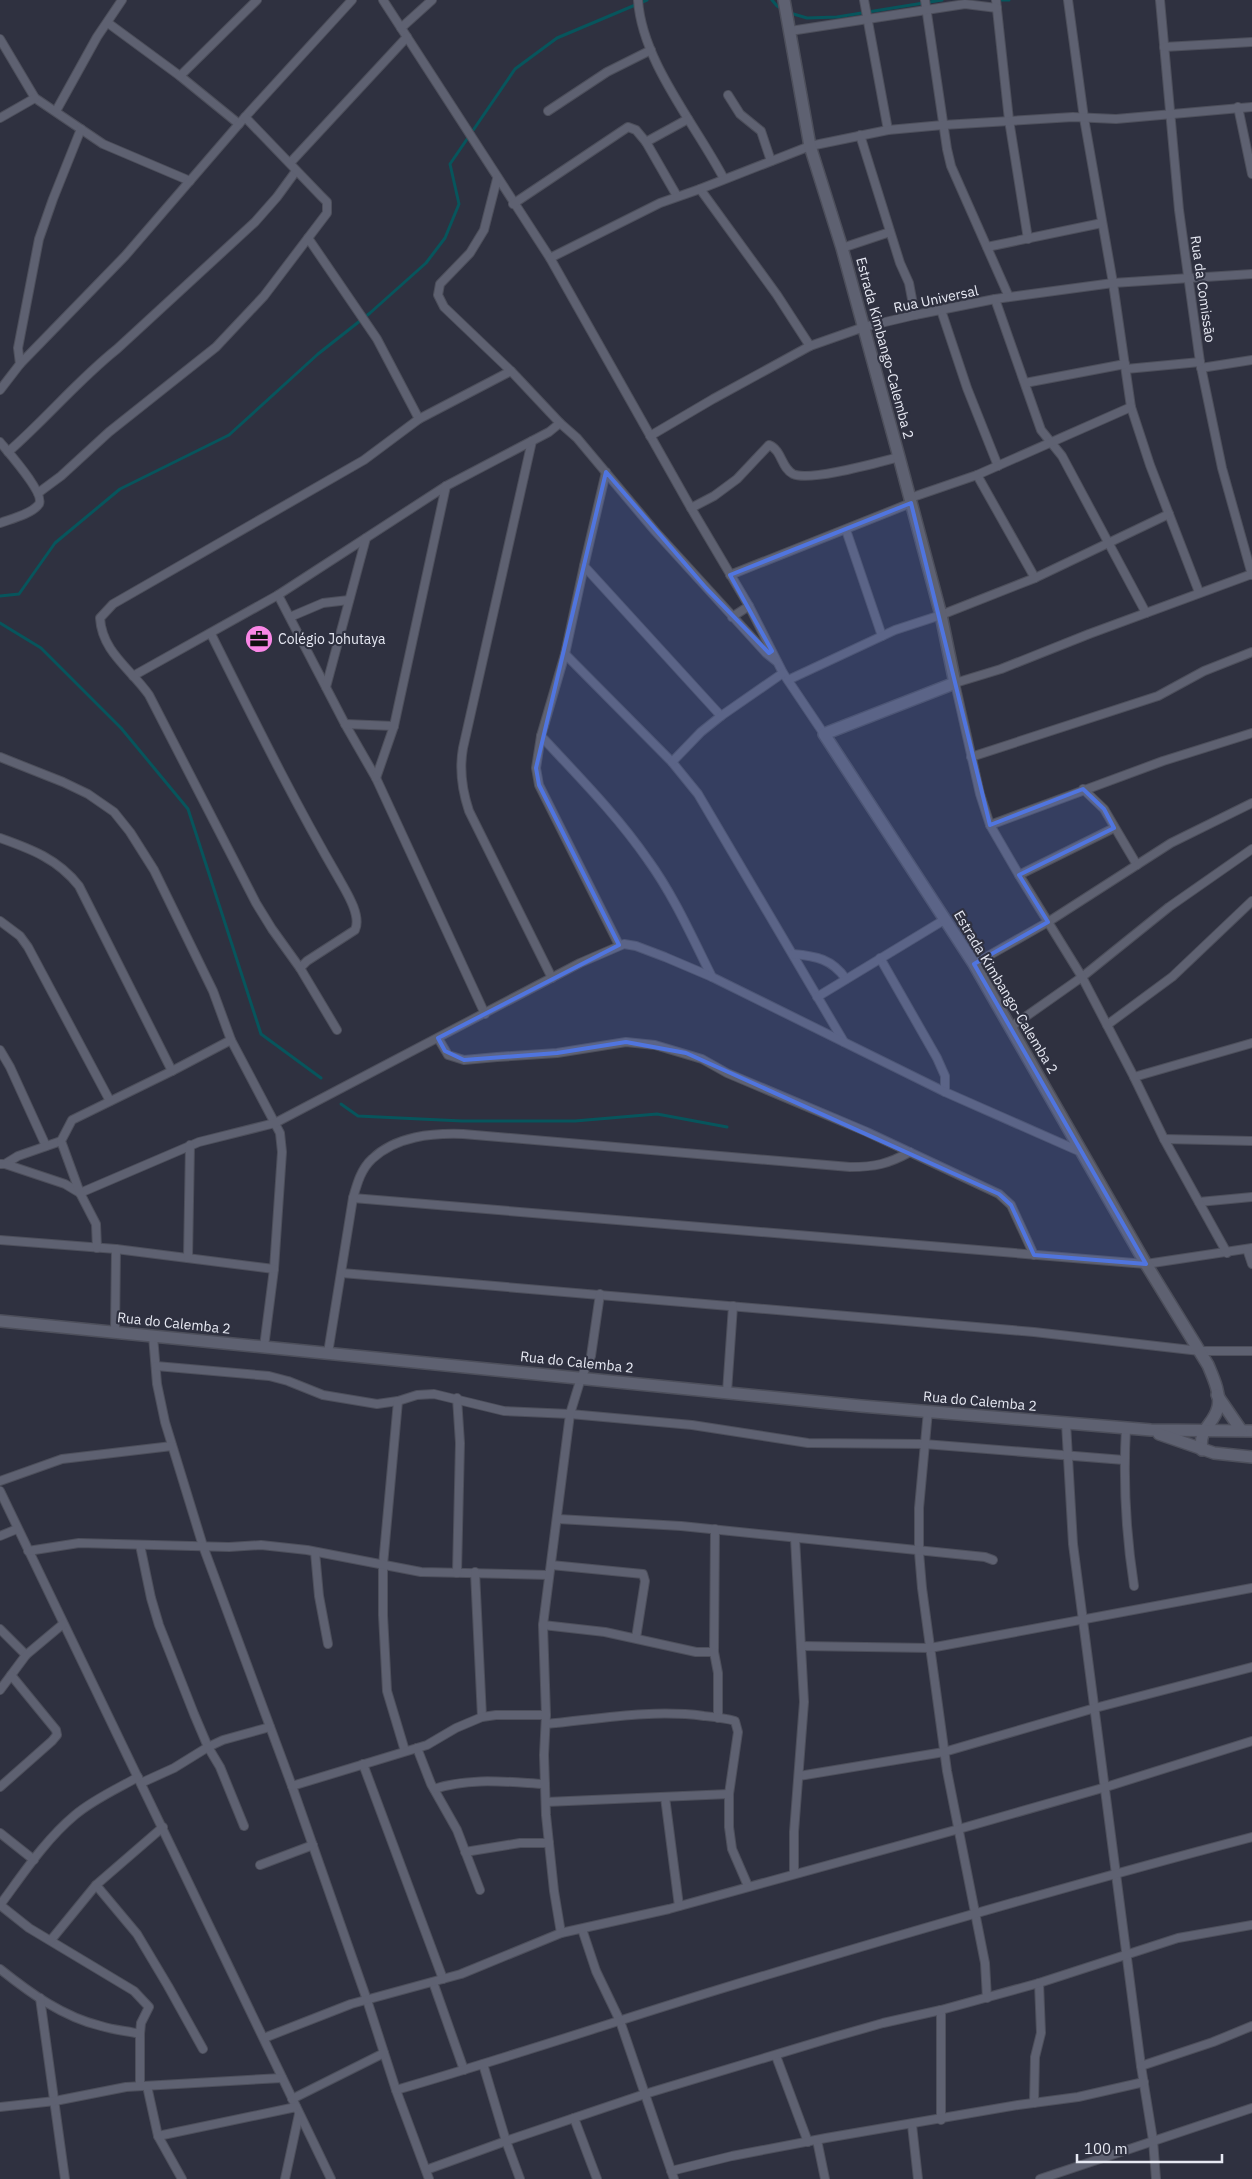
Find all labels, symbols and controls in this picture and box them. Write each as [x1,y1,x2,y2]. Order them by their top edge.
street label: Rua da Comissão [1187,234,1219,344]
street label: Estrada Kimbango-Calemba 2 [852,255,918,441]
street label: Rua Universal [892,281,980,317]
office icon: Colégio Johutaya [244,624,274,654]
place label: Colégio Johutaya [278,630,386,648]
street label: Estrada Kimbango-Calemba 2 [950,907,1062,1077]
street label: Rua do Calemba 2 [116,1308,232,1338]
street label: Rua do Calemba 2 [519,1347,635,1377]
street label: Rua do Calemba 2 [922,1387,1038,1415]
scale bar [1077,2132,1222,2164]
text: 100 m [1084,2139,1128,2158]

